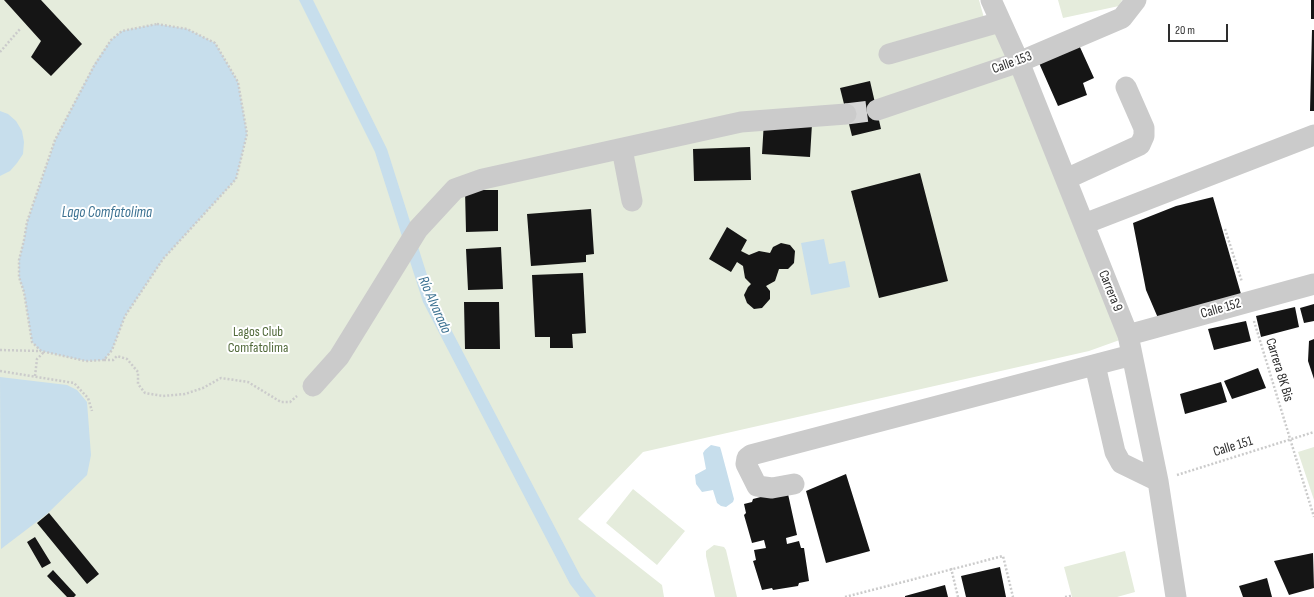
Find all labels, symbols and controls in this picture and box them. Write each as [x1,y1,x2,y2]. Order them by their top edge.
scale bar [1170,16,1230,42]
text: 20 m [1175,23,1195,38]
street label: Calle 153 [990,48,1034,78]
water label: Lago Comfatolima [62,204,152,222]
street label: Carrera 9 [1094,268,1126,314]
water label: Río Alvarado [413,273,455,337]
street label: Calle 152 [1199,295,1243,323]
park label: Lagos Club Comfatolima [228,324,288,356]
street label: Carrera 8K Bis [1261,336,1297,404]
street label: Calle 151 [1211,433,1255,461]

